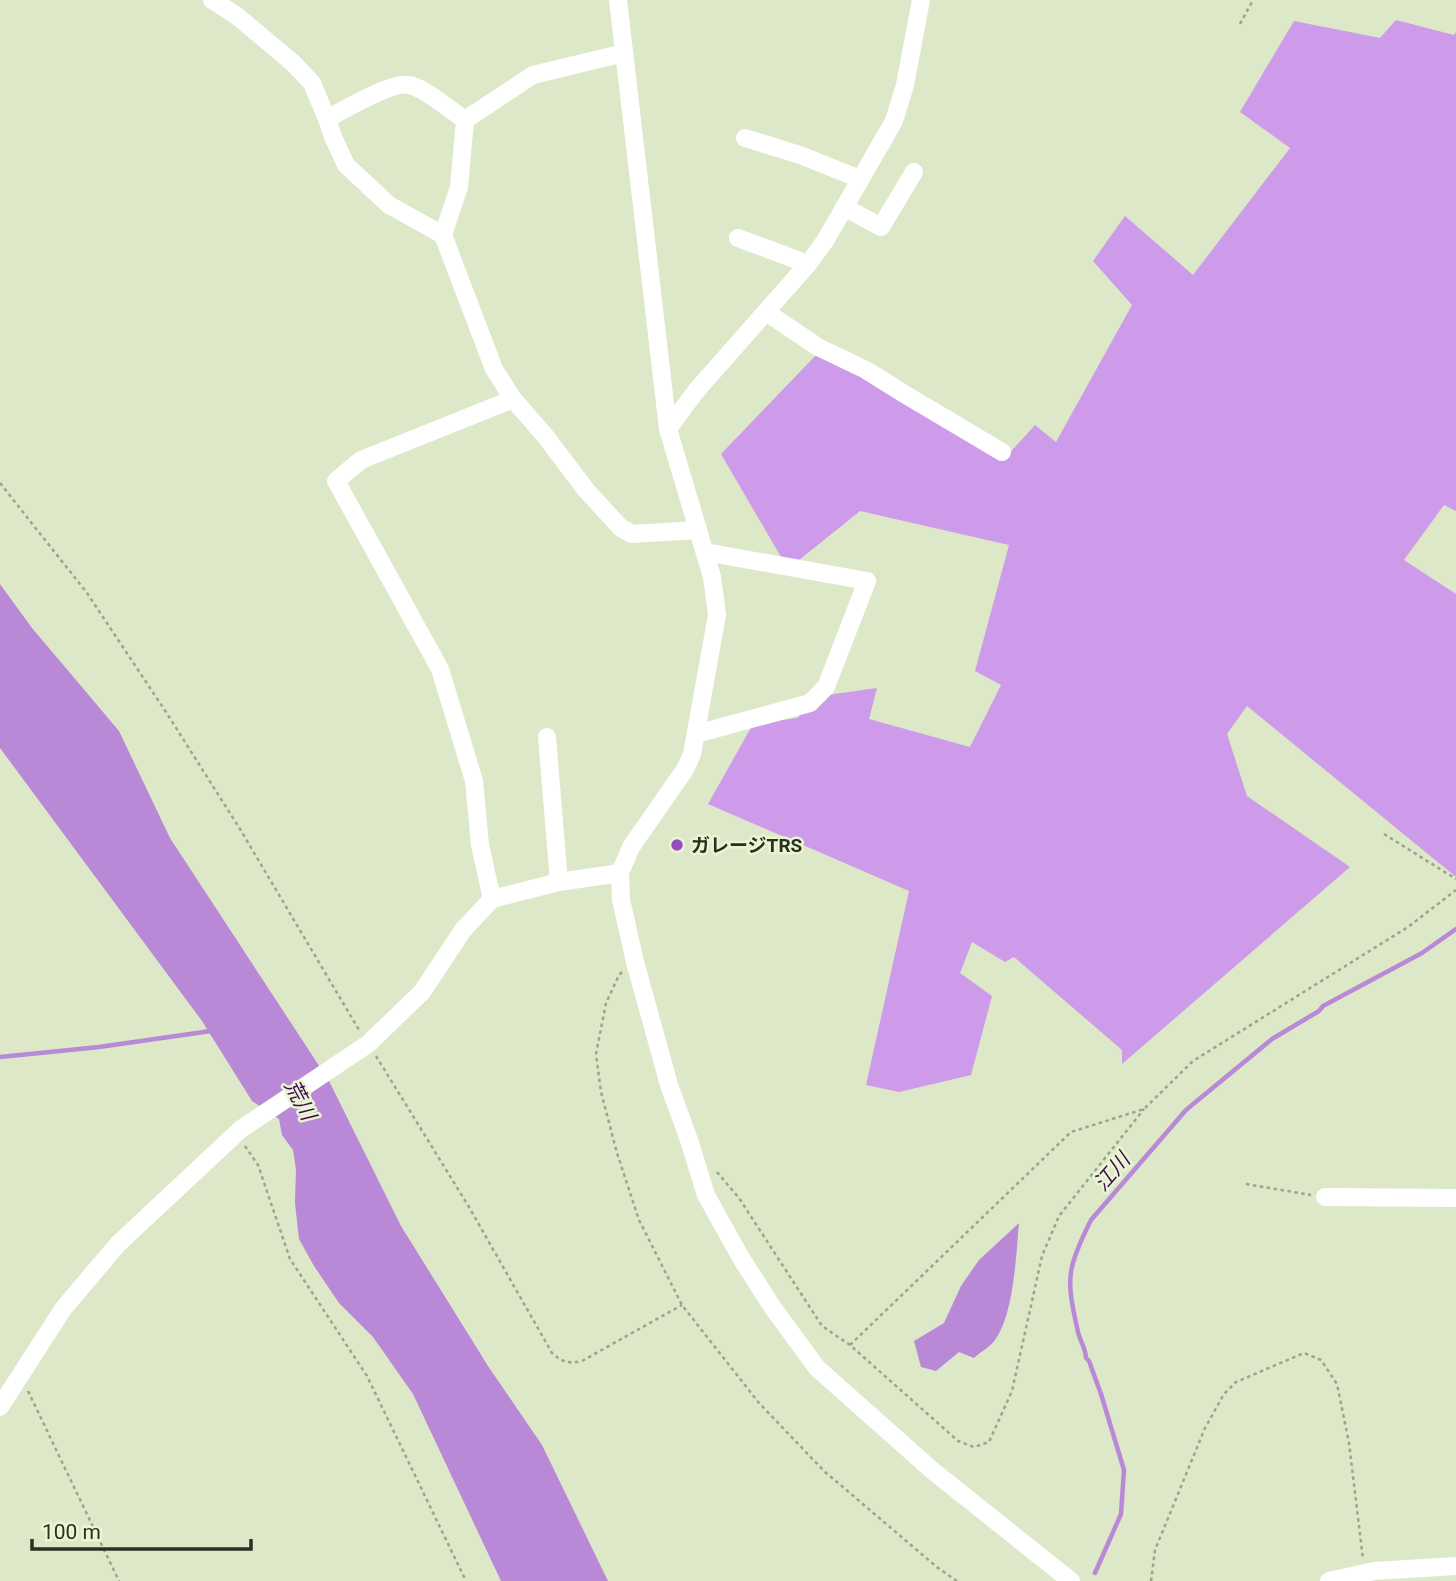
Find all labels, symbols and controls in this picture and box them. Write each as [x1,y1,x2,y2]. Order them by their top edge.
place label: ガレージTRS [691,834,803,857]
marker: ガレージTRS [669,837,685,853]
water label: 荒川 [280,1076,321,1126]
water label: 江川 [1089,1147,1136,1196]
scale bar [32,1508,250,1552]
text: 100 m [42,1520,101,1544]

